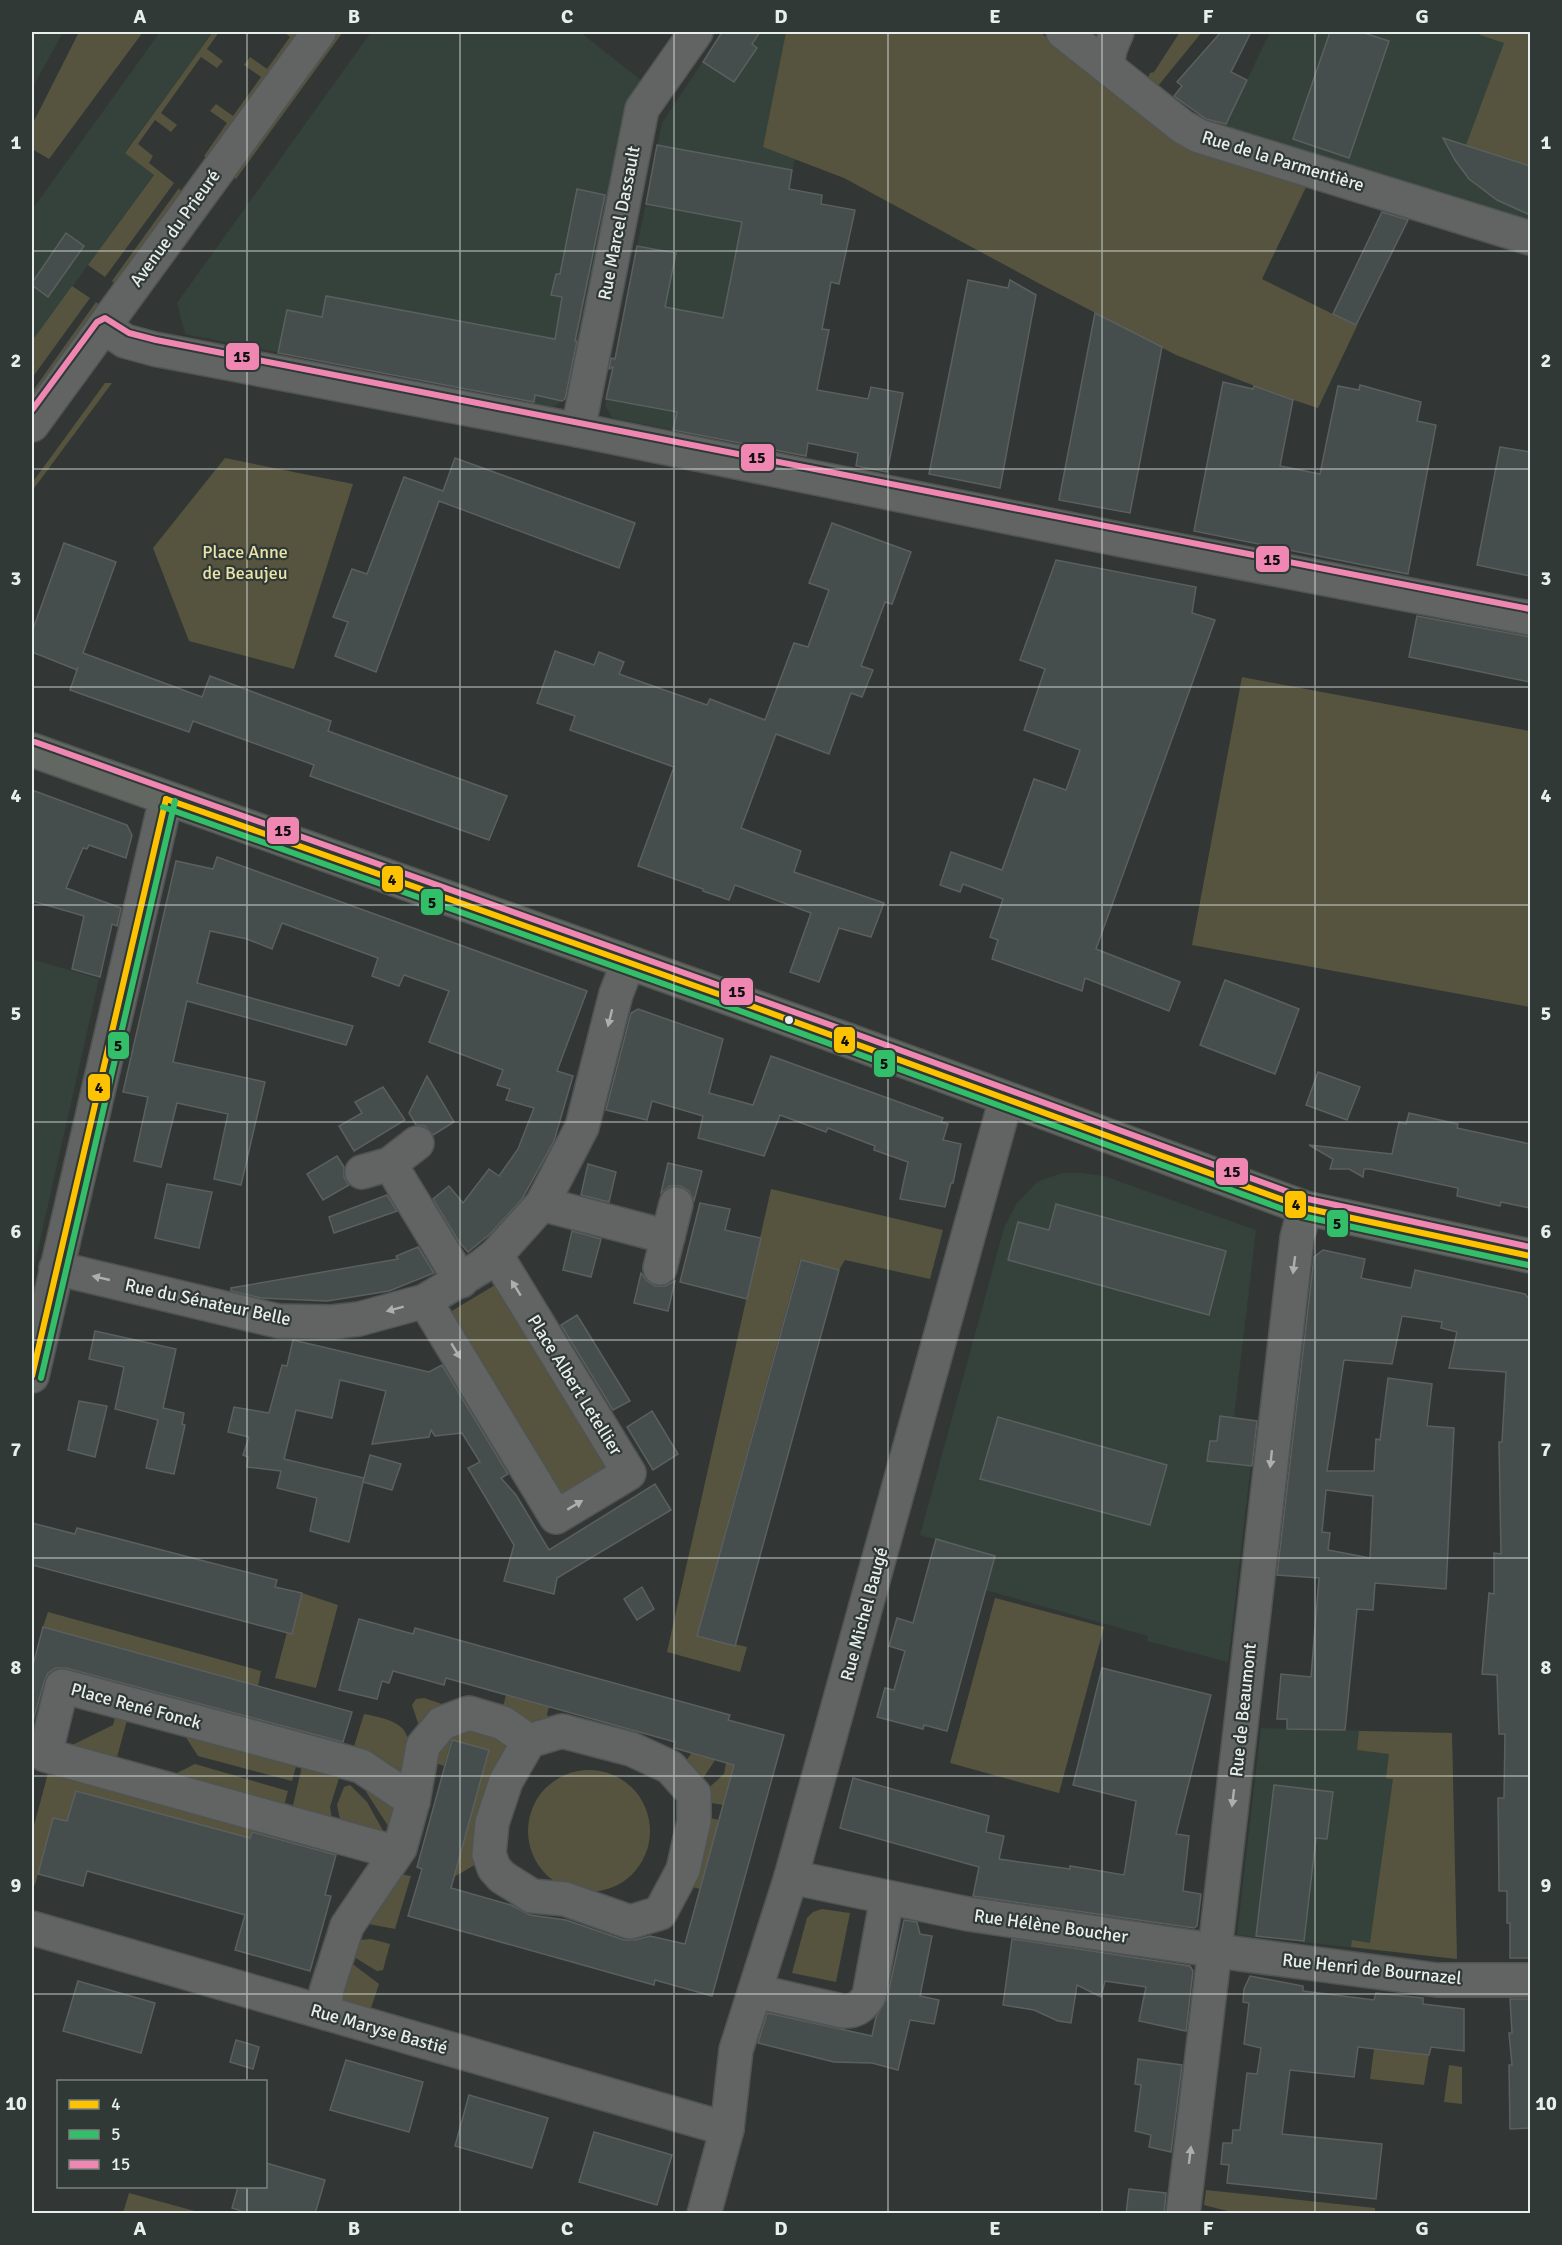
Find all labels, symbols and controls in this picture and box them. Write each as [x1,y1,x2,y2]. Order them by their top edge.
text: A [134,4,147,29]
text: B [348,4,360,29]
text: C [561,4,573,29]
text: D [774,4,788,29]
text: E [989,4,1001,29]
text: F [1203,4,1214,29]
text: G [1415,4,1429,29]
street label: Rue de la Parmentière [1199,126,1367,196]
text: 1 [11,130,22,155]
text: 1 [1541,130,1552,155]
street label: Rue Marcel Dassault [593,144,645,302]
street label: Avenue du Prieuré [125,165,225,291]
line badge: 15 [225,342,260,371]
text: 15 [233,347,251,367]
text: 2 [11,348,21,373]
text: 2 [1541,348,1551,373]
line badge: 15 [740,443,775,472]
text: 15 [748,448,766,468]
park label: Place Anne de Beaujeu [202,541,288,584]
line badge: 15 [1255,545,1290,573]
text: 15 [1263,550,1281,570]
text: 3 [11,566,21,591]
text: 3 [1541,566,1551,591]
text: 4 [11,783,22,808]
text: 4 [1541,783,1552,808]
line badge: 15 [266,816,300,845]
text: 15 [274,821,292,841]
line badge: 4 [381,865,404,893]
text: 4 [388,870,397,890]
line badge: 5 [420,888,444,916]
text: 5 [428,893,436,913]
line badge: 15 [720,977,754,1006]
text: 15 [728,982,746,1002]
text: 5 [11,1001,21,1026]
text: 5 [1541,1001,1551,1026]
one-way arrow [604,1009,614,1027]
unlabelled marker [783,1014,795,1026]
line badge: 4 [833,1026,856,1054]
line badge: 5 [107,1031,130,1060]
text: 4 [841,1031,850,1051]
text: 5 [114,1036,122,1056]
line badge: 5 [873,1049,896,1078]
text: 5 [880,1054,888,1074]
line badge: 4 [87,1073,111,1102]
text: 4 [95,1078,104,1098]
line badge: 15 [1215,1157,1249,1186]
text: 15 [1223,1162,1241,1182]
line badge: 4 [1284,1190,1307,1219]
text: 4 [1292,1195,1301,1215]
line badge: 5 [1326,1209,1349,1238]
text: 5 [1333,1214,1341,1234]
text: 6 [11,1219,22,1244]
text: 6 [1541,1219,1552,1244]
one-way arrow [1289,1255,1298,1274]
one-way arrow [92,1273,110,1283]
street label: Rue du Sénateur Belle [123,1274,293,1330]
one-way arrow [510,1281,522,1297]
one-way arrow [386,1305,404,1315]
street label: Place Albert Letellier [523,1311,627,1460]
one-way arrow [450,1343,461,1359]
text: 7 [11,1437,22,1462]
text: 7 [1541,1437,1552,1462]
one-way arrow [1267,1449,1276,1468]
one-way arrow [567,1500,583,1511]
street label: Rue Michel Baugé [836,1545,892,1683]
street label: Rue de Beaumont [1225,1642,1261,1778]
text: 8 [11,1655,22,1680]
text: 8 [1541,1655,1552,1680]
street label: Place René Fonck [68,1678,204,1734]
one-way arrow [1228,1789,1237,1808]
text: 9 [11,1873,22,1898]
text: 9 [1541,1873,1552,1898]
street label: Rue Hélène Boucher [973,1904,1130,1948]
street label: Rue Henri de Bournazel [1281,1949,1463,1989]
street label: Rue Maryse Bastié [308,1999,450,2059]
legend [57,2080,267,2188]
text: 10 [5,2091,27,2116]
text: 10 [1535,2091,1557,2116]
text: 4 [111,2093,121,2115]
text: 5 [111,2123,121,2145]
one-way arrow [1185,2146,1195,2165]
text: 15 [111,2153,130,2175]
text: A [134,2216,147,2241]
text: B [348,2216,360,2241]
text: C [561,2216,573,2241]
text: D [774,2216,788,2241]
text: E [989,2216,1001,2241]
text: F [1203,2216,1214,2241]
text: G [1415,2216,1429,2241]

